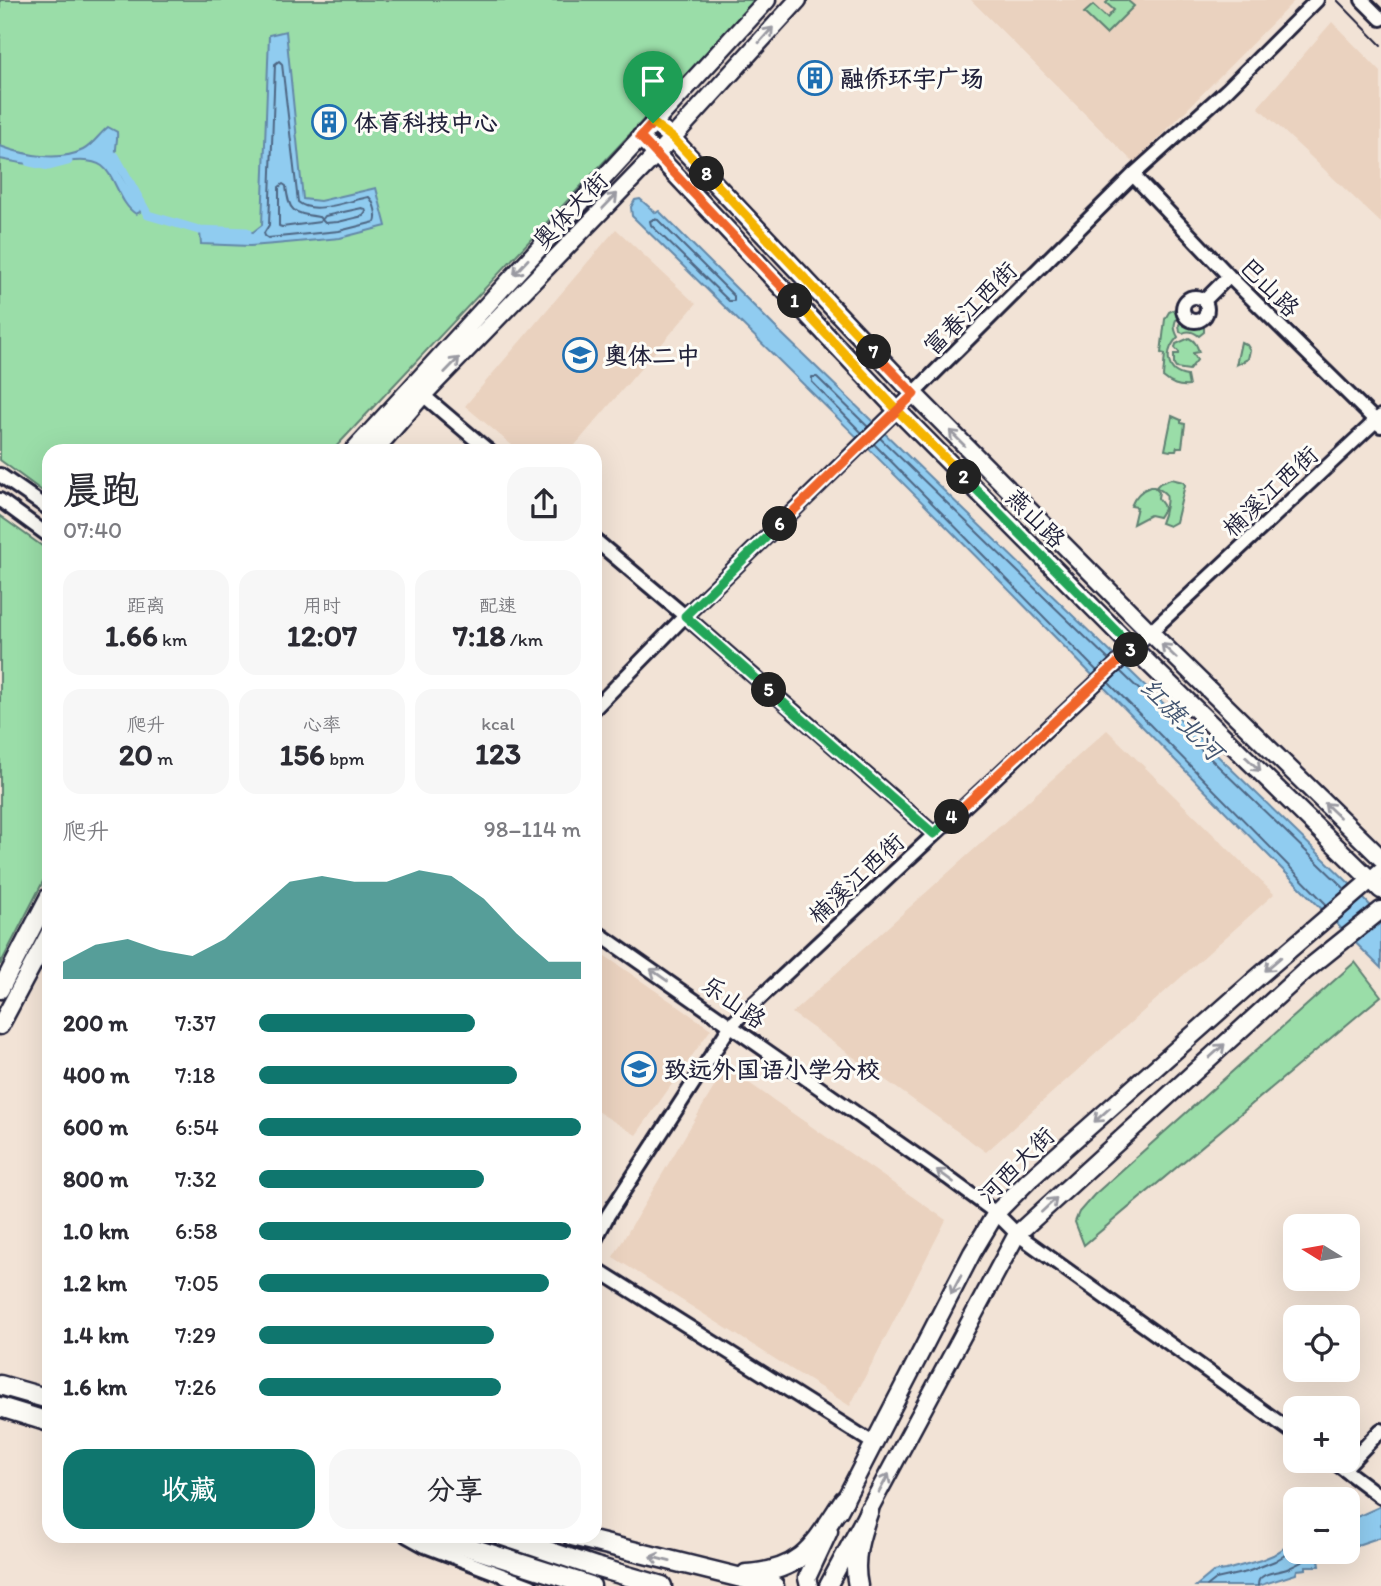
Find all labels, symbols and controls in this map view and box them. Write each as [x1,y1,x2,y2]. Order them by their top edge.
one-way arrow [758,26,774,44]
pin [623,51,683,123]
building icon: 融侨环宇广场 [796,59,834,97]
icon: arrive [634,62,672,100]
place label: 融侨环宇广场 [840,64,984,93]
building icon: 体育科技中心 [310,103,348,141]
place label: 体育科技中心 [354,108,498,137]
pin: 8 [690,156,724,192]
text: 8 [701,162,712,185]
street label: 奥体大街 [526,165,614,255]
one-way arrow [602,193,619,210]
street label: 巴山路 [1234,251,1306,323]
street label: 富春江西街 [917,255,1023,361]
one-way arrow [513,258,530,275]
pin: 1 [778,284,812,318]
text: 1 [790,289,799,312]
pin: 7 [856,334,892,370]
school or university icon: 奥体二中 [561,336,599,374]
text: 7 [869,340,878,363]
place label: 奥体二中 [604,341,700,370]
one-way arrow [444,357,461,374]
one-way arrow [949,429,966,446]
street label: 楠溪江西街 [1216,439,1324,543]
pin: 2 [946,460,982,494]
text: 2 [959,465,969,488]
text: 晨跑 [63,467,139,513]
button: share [507,467,581,541]
street label: 燕山路 [1000,482,1072,554]
pin: 6 [762,506,798,542]
text: 6 [774,512,785,535]
text: 07:40 [63,516,122,544]
text: 距离 [127,594,165,617]
text: 用时 [303,594,341,617]
text: 配速 [479,594,517,617]
text: 1.66 [105,617,158,654]
text: 12:07 [287,617,357,654]
text: 7:18 [453,617,506,654]
text: km [158,628,187,651]
text: /km [506,628,543,651]
pin: 3 [1114,632,1148,668]
text: 3 [1125,638,1136,661]
one-way arrow [1161,642,1178,659]
water label: 红旗北河 [1134,671,1233,770]
pin: 5 [752,672,786,708]
text: 5 [764,678,773,701]
text: kcal [481,712,515,735]
text: 爬升 [127,713,165,736]
text: 心率 [303,713,341,736]
text: 123 [475,735,521,772]
text: 20 [119,736,153,773]
text: 156 [279,736,325,773]
text: m [153,747,173,770]
text: bpm [325,747,365,770]
one-way arrow [1244,756,1261,773]
pin: 4 [934,800,970,834]
one-way arrow [1324,801,1341,818]
text: 4 [946,805,957,828]
text: 98–114 m [484,815,581,843]
text: 爬升 [63,817,109,845]
street label: 楠溪江西街 [802,826,910,930]
one-way arrow [1264,956,1282,972]
one-way arrow [650,968,669,982]
street label: 乐山路 [696,969,772,1035]
text: 200 m [63,1009,128,1037]
text: 7:37 [175,1009,216,1037]
one-way arrow [1208,1043,1226,1059]
school or university icon: 致远外国语小学分校 [620,1050,658,1088]
place label: 致远外国语小学分校 [664,1055,880,1084]
text: 400 m [63,1061,130,1089]
text: 7:18 [175,1061,215,1089]
one-way arrow [1094,1107,1112,1123]
text: 600 m [63,1113,128,1141]
text: 6:54 [175,1113,219,1141]
street label: 河西大街 [972,1121,1060,1209]
text: 800 m [63,1165,128,1193]
text: 7:32 [175,1165,217,1193]
one-way arrow [936,1169,955,1183]
one-way arrow [1040,1196,1057,1213]
north arrow [1283,1214,1360,1292]
map controls [1283,1214,1360,1564]
text: 1.0 km [63,1217,129,1245]
text: 6:58 [175,1217,217,1245]
text: 1.2 km [63,1269,127,1297]
text: 7:05 [175,1269,218,1297]
one-way arrow [948,1274,962,1295]
button: locate [1283,1305,1360,1382]
text: 1.4 km [63,1321,129,1349]
text: 7:29 [175,1321,216,1349]
text: 1.6 km [63,1373,127,1401]
text: 7:26 [175,1373,216,1401]
button: + [1283,1396,1360,1473]
button: 收藏 [63,1449,315,1529]
button: 分享 [329,1449,581,1529]
one-way arrow [878,1473,891,1494]
button: − [1283,1487,1360,1564]
one-way arrow [649,1552,671,1565]

